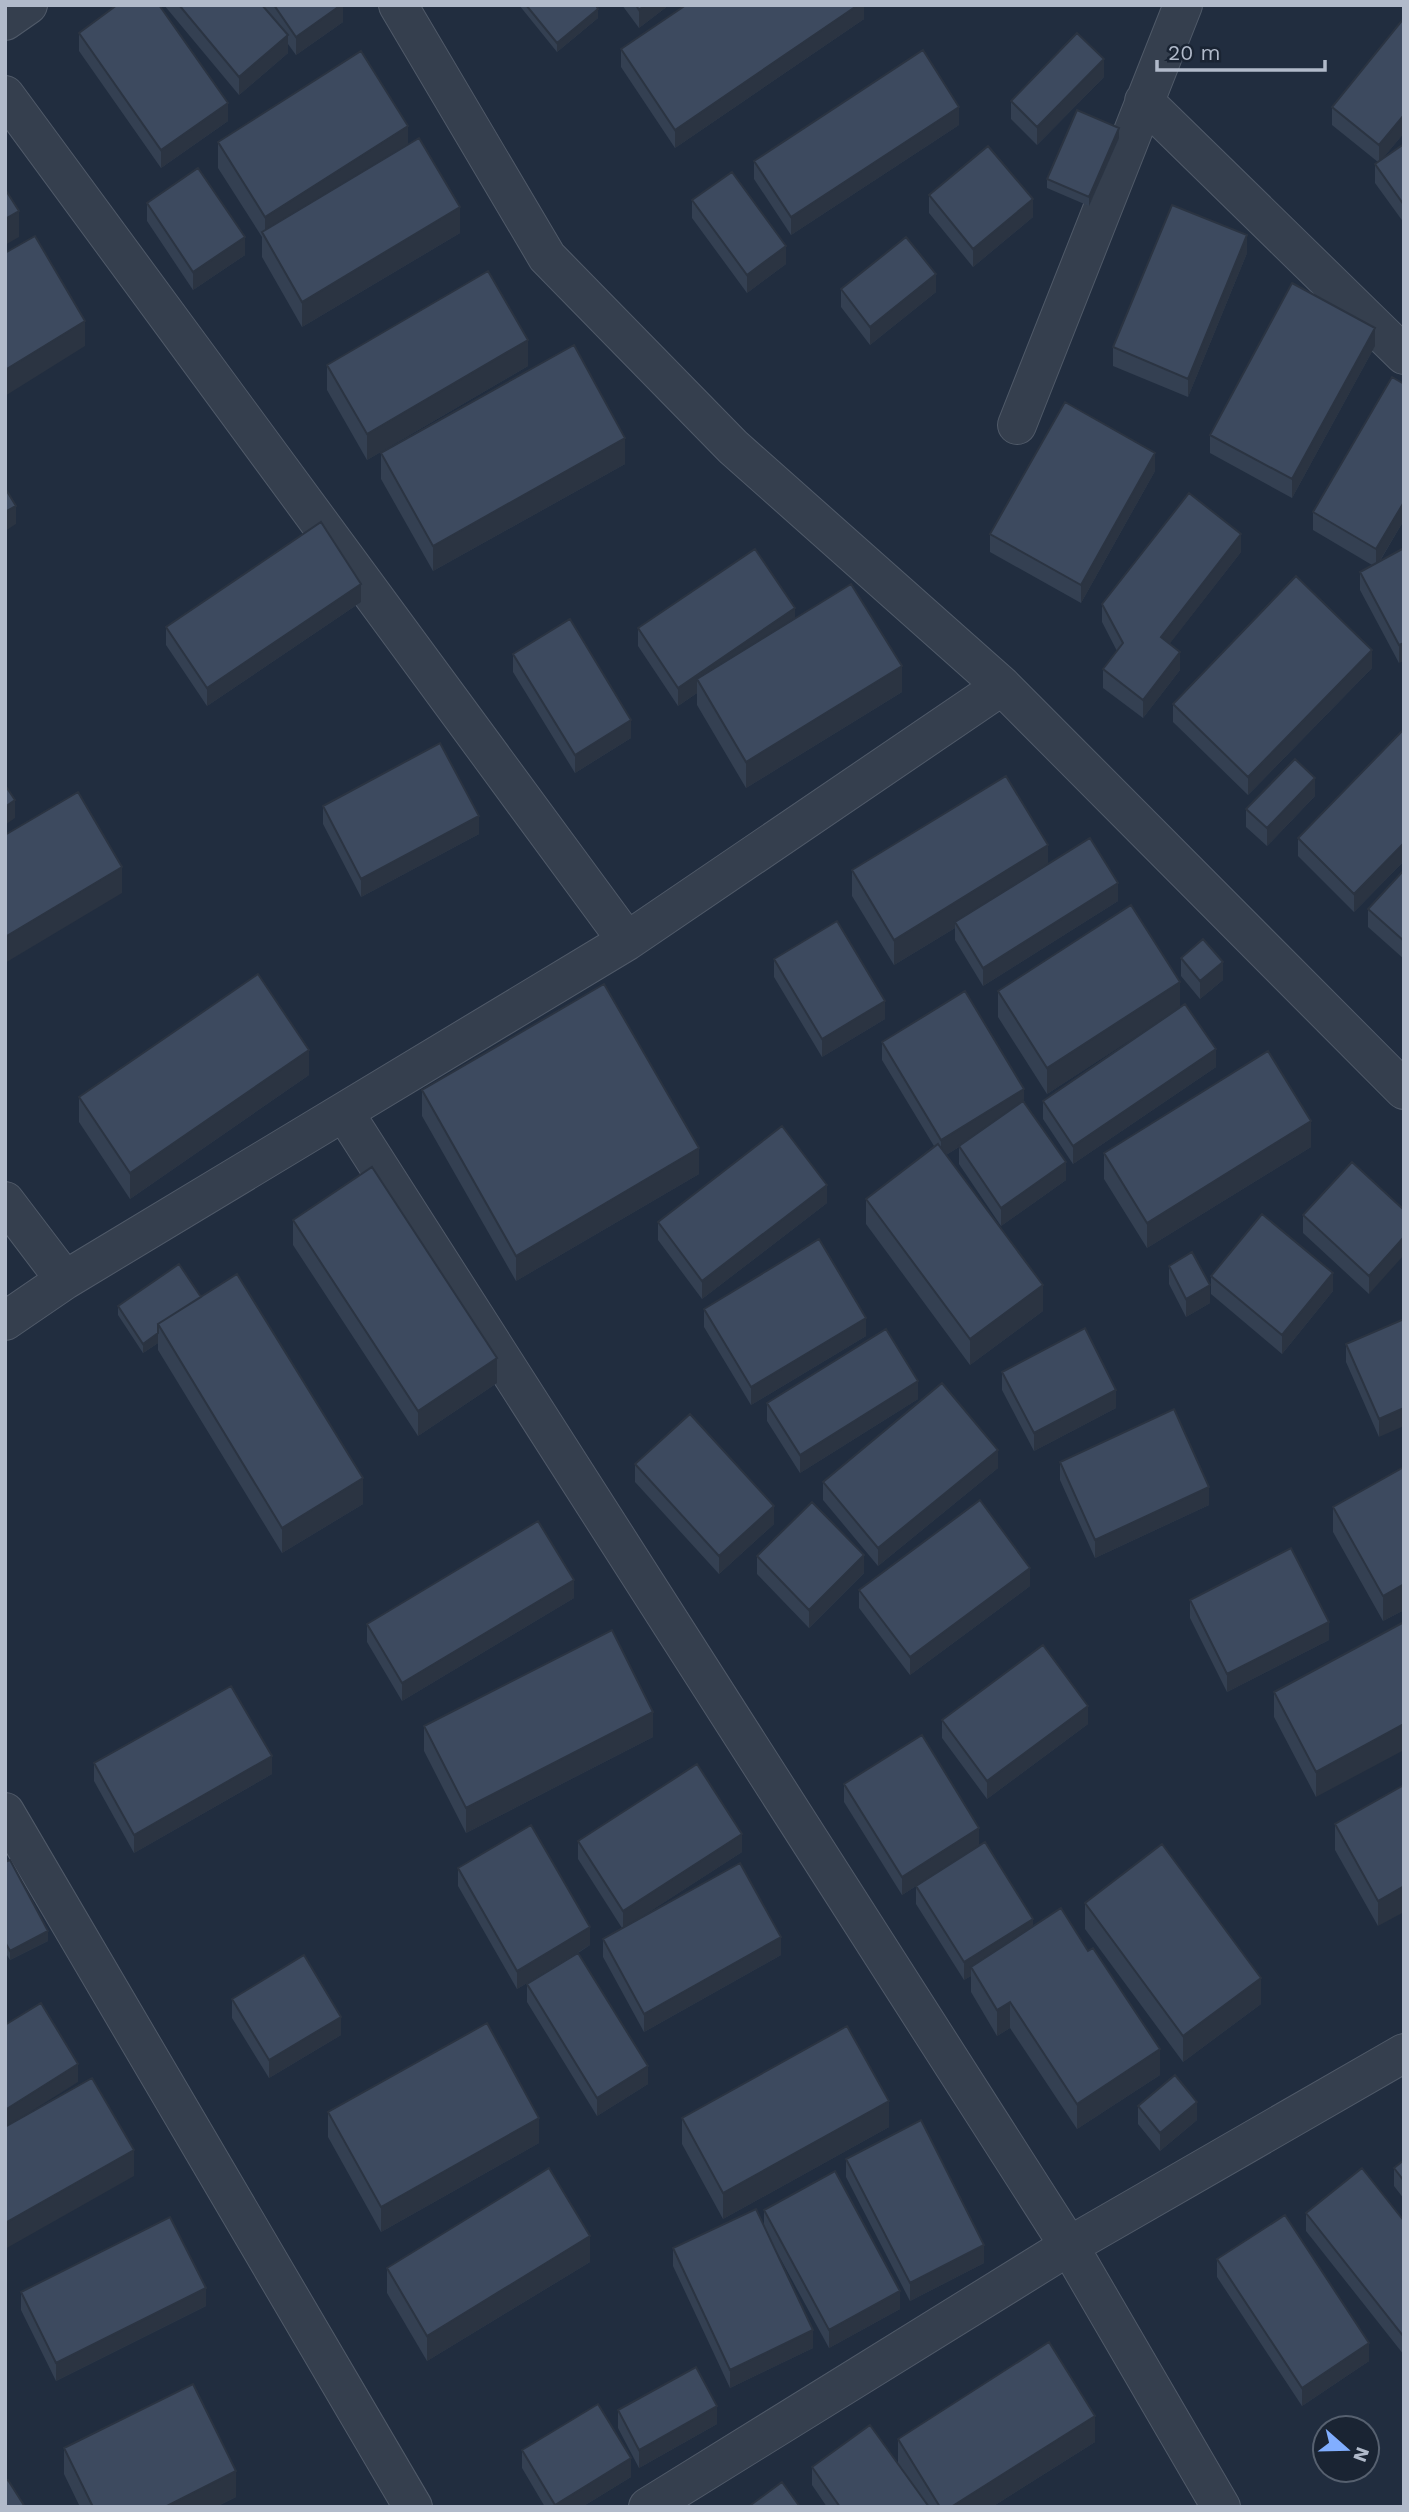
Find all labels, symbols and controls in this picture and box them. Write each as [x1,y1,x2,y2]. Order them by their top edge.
scale bar [1157,28,1325,72]
text: 20 m [1168,40,1220,65]
north arrow [1311,2414,1381,2484]
text: N [1348,2444,1375,2465]

